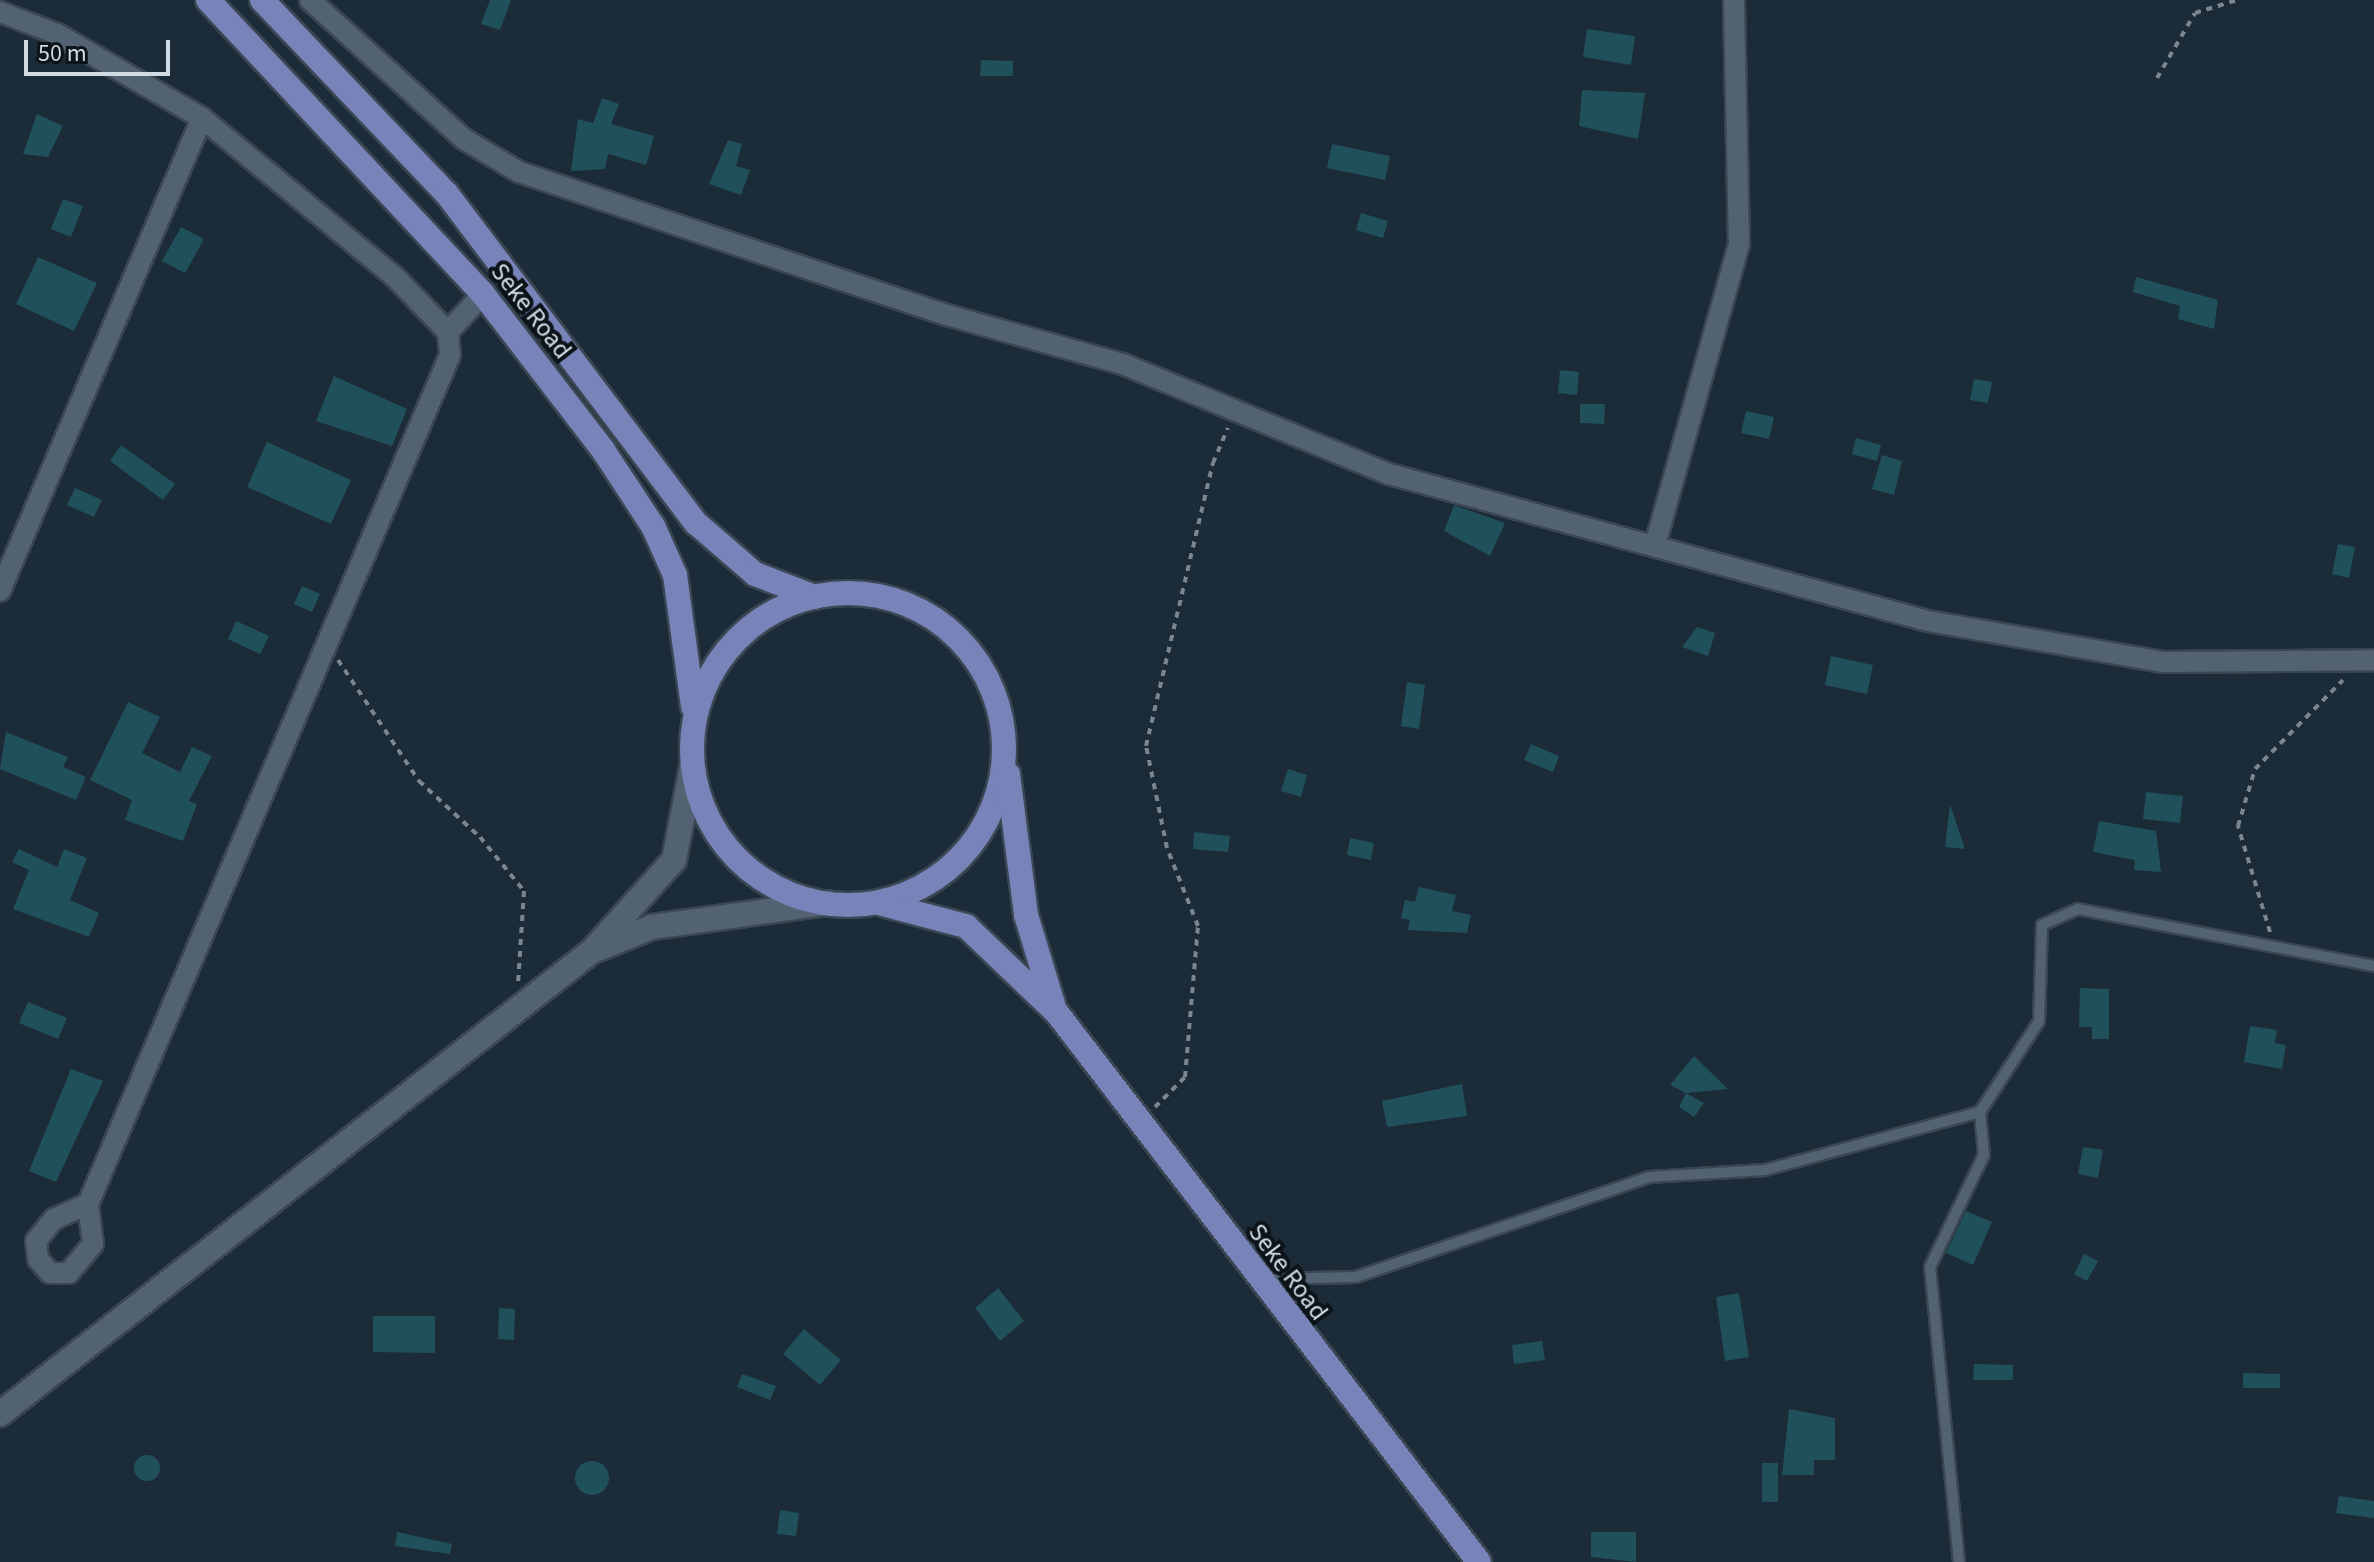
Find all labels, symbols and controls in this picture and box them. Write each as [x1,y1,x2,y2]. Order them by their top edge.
scale bar [28,24,174,74]
text: 50 m [38,36,87,71]
street label: Seke Road [484,257,578,365]
street label: Seke Road [1242,1217,1334,1327]

